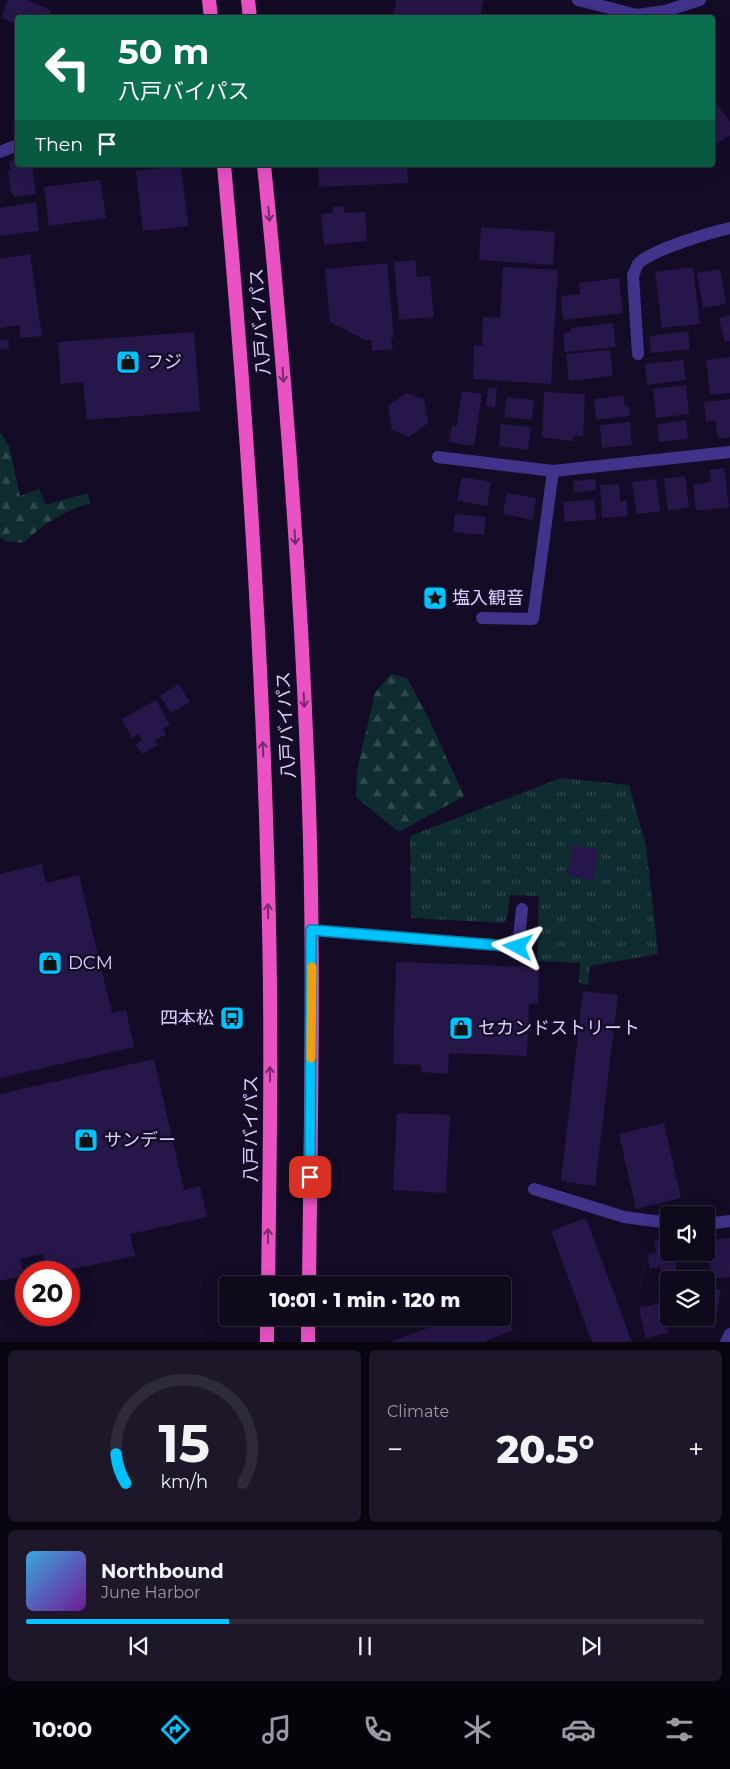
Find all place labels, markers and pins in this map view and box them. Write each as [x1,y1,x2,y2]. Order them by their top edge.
shop icon: フジ [115,349,141,375]
place label: フジ [146,351,182,373]
place icon: 塩入観音 [422,585,448,611]
place label: 塩入観音 [452,587,524,609]
shop icon: DCM [37,950,63,976]
place label: DCM [68,952,113,974]
bus stop icon: 四本松 [219,1005,245,1031]
place label: 四本松 [160,1007,214,1029]
shop icon: セカンドストリート [448,1015,474,1041]
place label: セカンドストリート [478,1017,640,1039]
shop icon: サンデー [73,1127,99,1153]
place label: サンデー [104,1129,176,1151]
pin [289,1156,331,1198]

